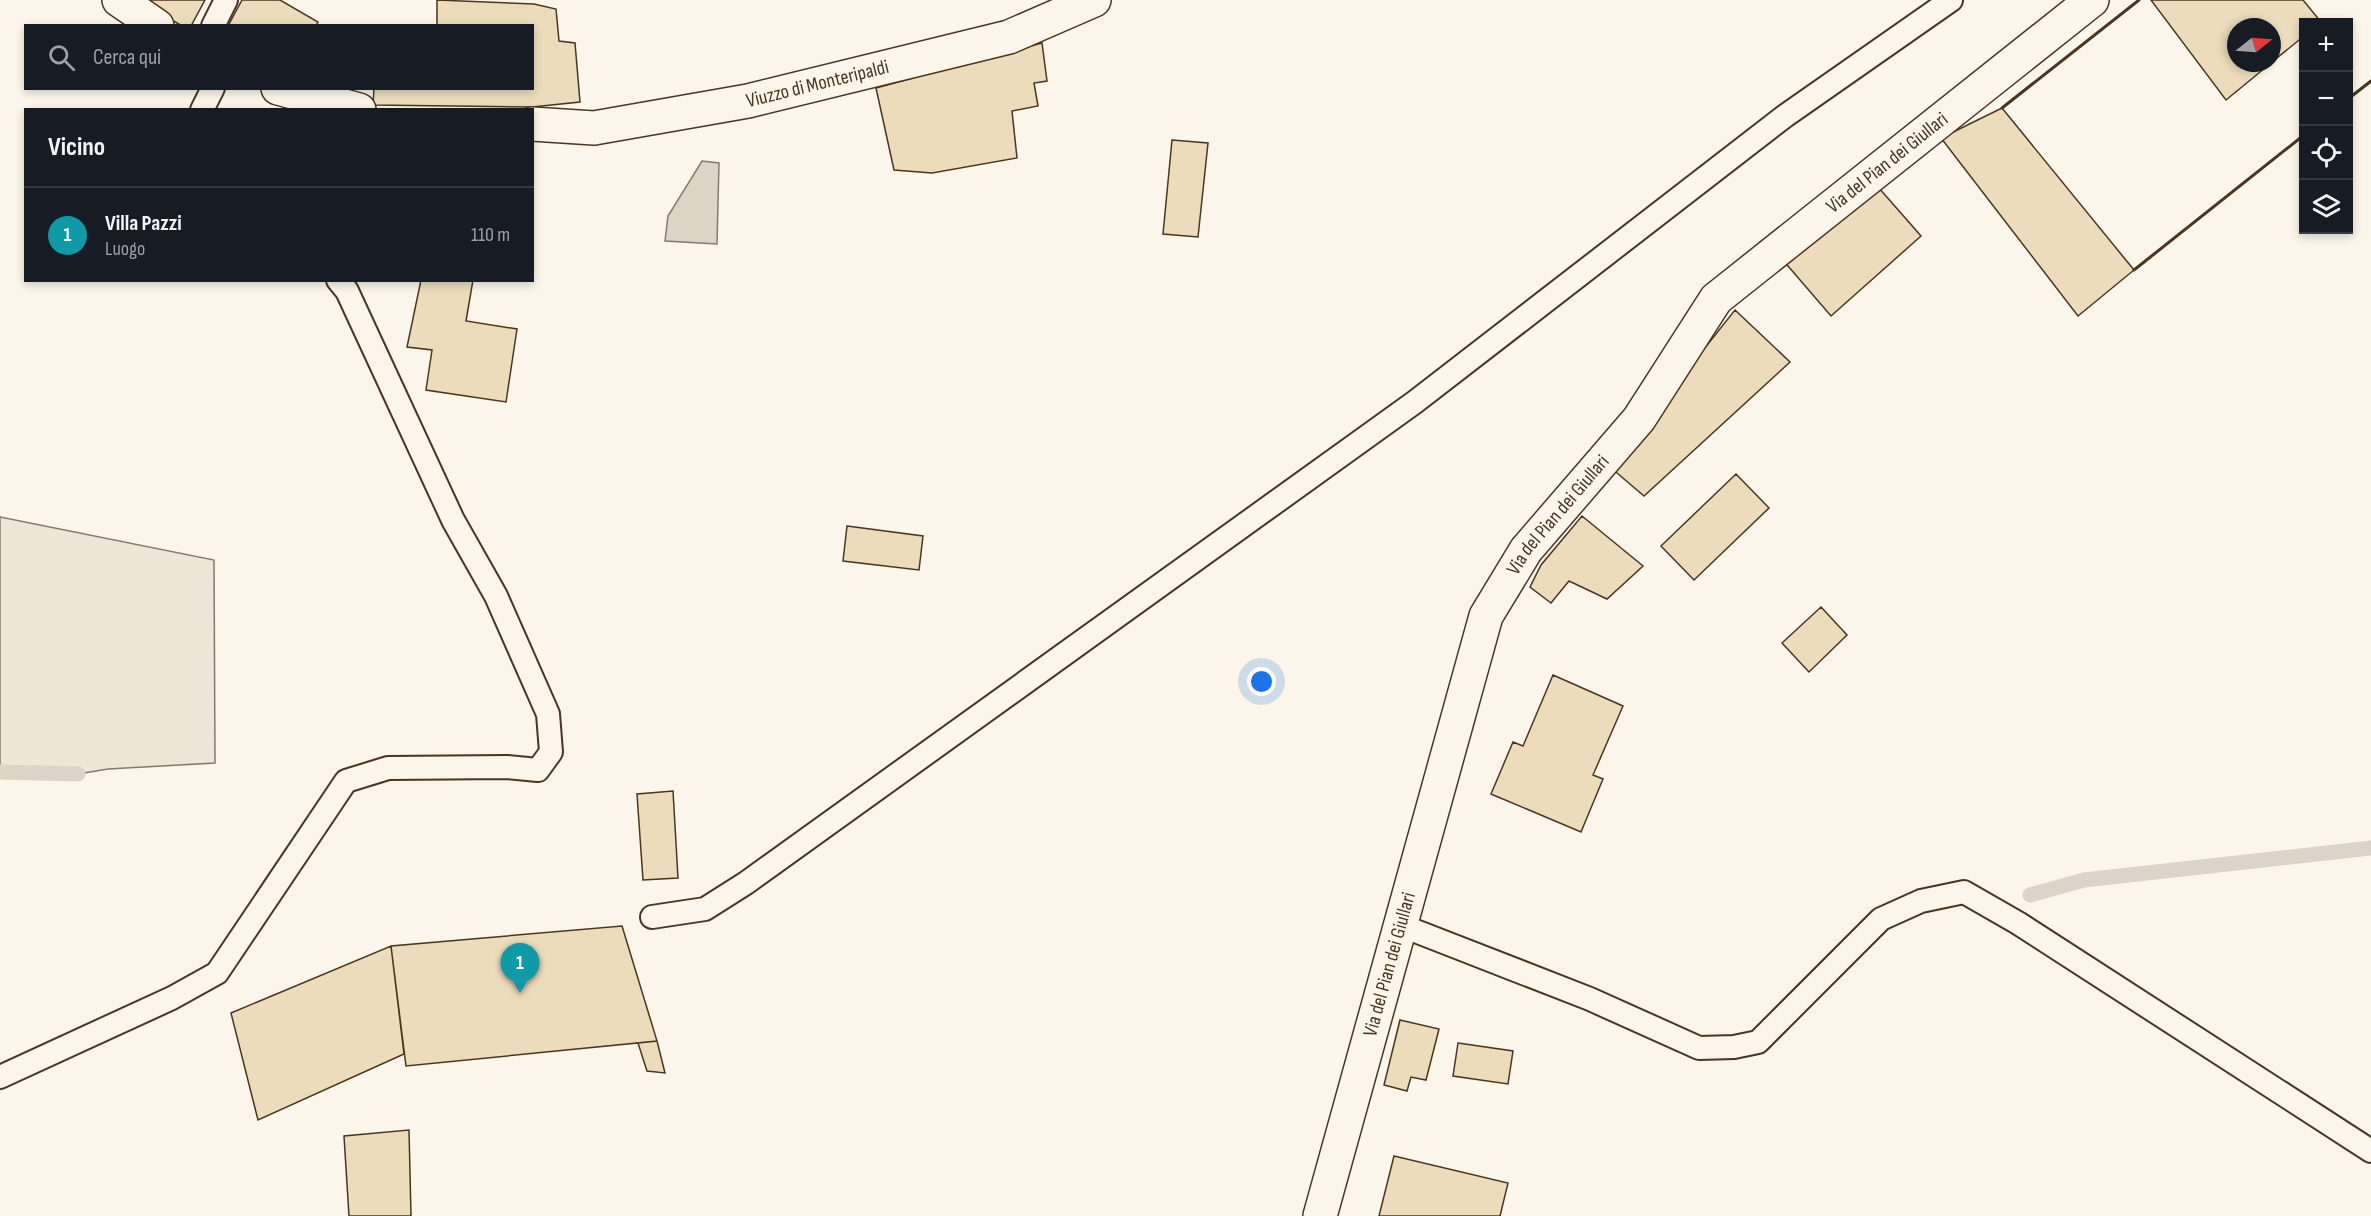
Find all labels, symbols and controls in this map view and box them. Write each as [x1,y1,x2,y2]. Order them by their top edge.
north arrow [2227,18,2281,72]
map controls [2299,18,2353,234]
button: + [2299,18,2353,72]
search box [24,24,534,90]
icon: search [45,41,78,74]
text: Cerca qui [93,44,161,71]
street label: Viuzzo di Monteripaldi [744,55,891,113]
button: − [2299,72,2353,126]
street label: Via del Pian dei Giullari [1822,107,1953,219]
button: locate [2299,126,2353,180]
text: Vicino [48,132,105,163]
button: layers [2299,180,2353,234]
text: Villa Pazzi [105,210,182,237]
text: 1 [64,223,71,247]
text: 110 m [471,223,510,247]
text: Luogo [105,237,145,261]
street label: Via del Pian dei Giullari [1502,450,1615,579]
your location [1247,667,1276,696]
street label: Via del Pian dei Giullari [1358,890,1421,1039]
pin: 1 [500,944,540,993]

